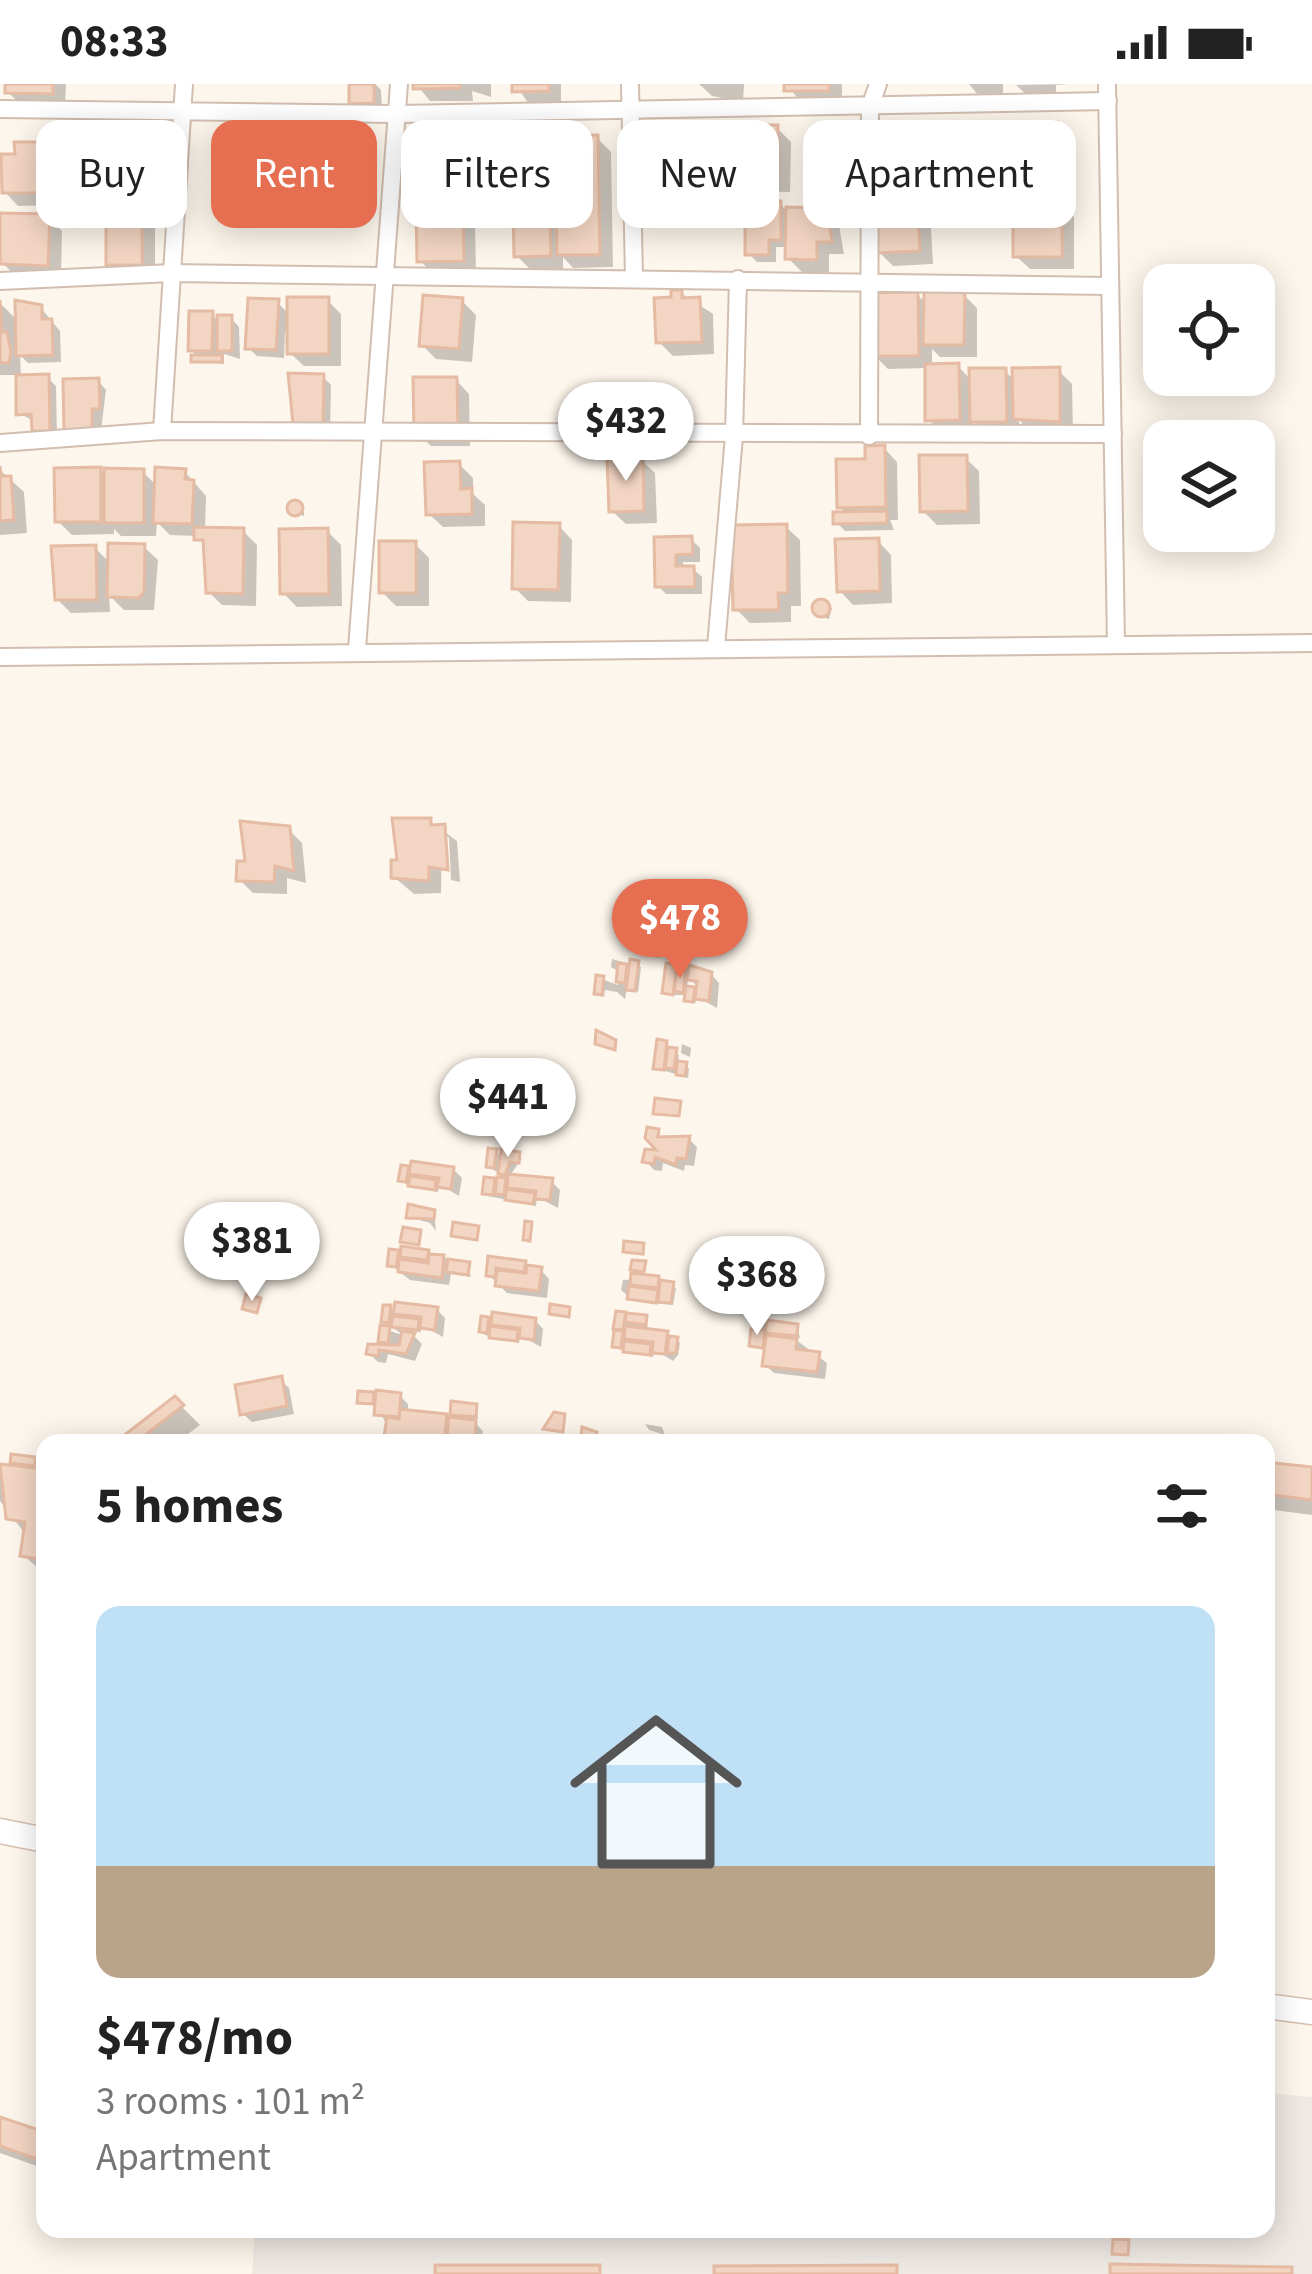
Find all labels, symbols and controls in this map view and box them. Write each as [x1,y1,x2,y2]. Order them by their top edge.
text: 08:33 [60,10,169,74]
chip: Buy [36,120,187,228]
chip: Rent [211,120,377,228]
chip: Filters [401,120,593,228]
chip: New [617,120,779,228]
chip: Apartment [803,120,1076,228]
map controls [1143,264,1275,552]
button: locate [1143,264,1275,396]
pin: $432 [555,382,697,484]
text: $432 [585,393,667,449]
button: layers [1143,420,1275,552]
pin: $478 [609,879,751,981]
text: $478 [639,890,721,946]
pin: $441 [437,1058,579,1160]
text: $441 [467,1069,549,1125]
pin: $381 [181,1202,323,1304]
text: $381 [211,1213,293,1269]
pin: $368 [686,1236,828,1338]
text: $368 [716,1247,798,1303]
text: 5 homes [96,1470,283,1542]
icon: filters [1149,1473,1215,1539]
icon: home [548,1684,764,1900]
text: $478/mo [96,2002,293,2074]
text: 3 rooms · 101 m² [96,2074,365,2130]
text: Apartment [96,2130,271,2186]

